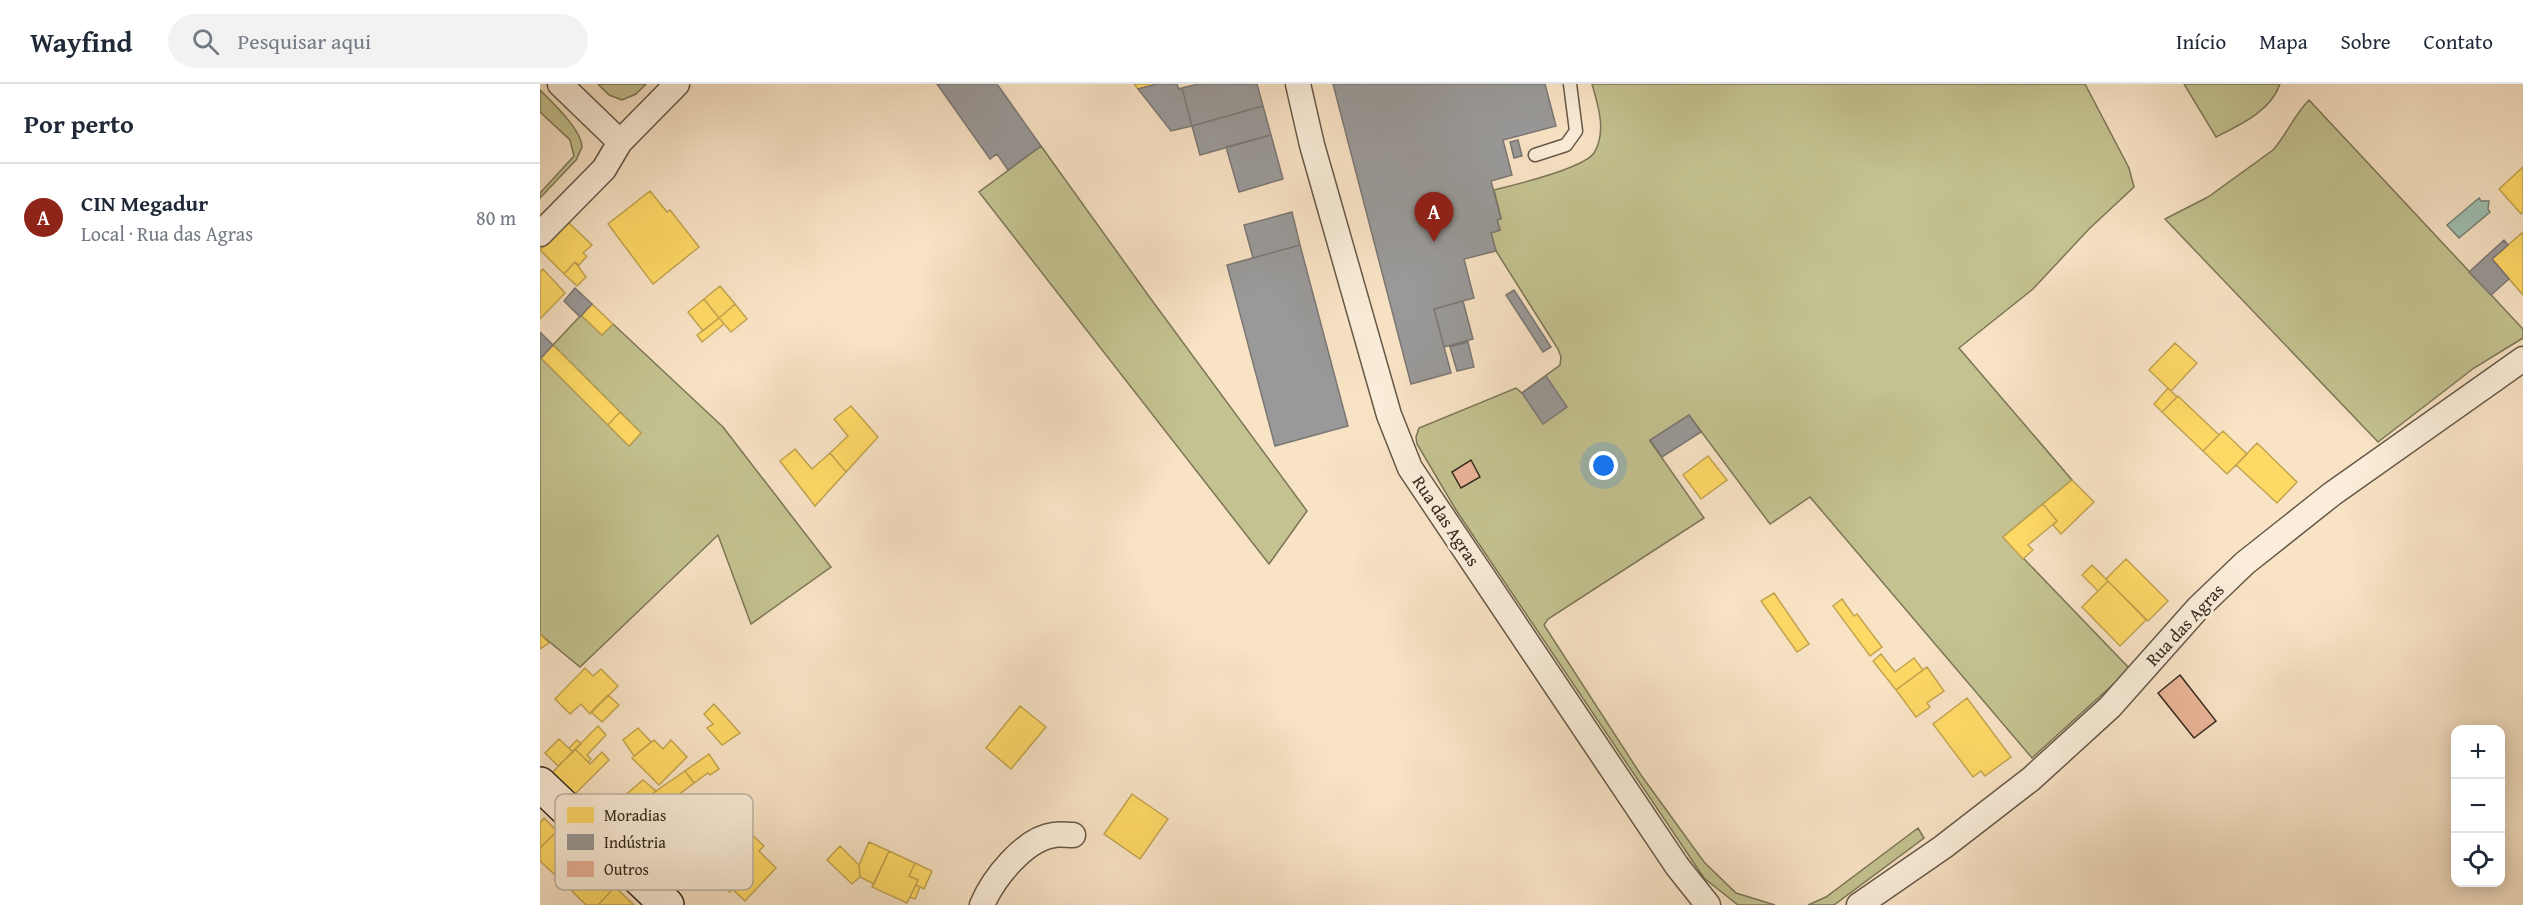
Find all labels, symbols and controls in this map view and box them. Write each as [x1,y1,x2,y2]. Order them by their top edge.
search box [168,14,588,68]
text: Wayfind [30,21,132,62]
icon: search [189,25,222,58]
text: Pesquisar aqui [237,25,371,57]
text: Início [2176,26,2226,57]
text: Mapa [2259,26,2308,57]
text: Sobre [2341,26,2391,57]
text: Contato [2424,26,2493,57]
text: Por perto [24,104,134,143]
text: CIN Megadur [81,187,208,219]
pin: A [1414,192,1454,242]
text: A [37,203,50,232]
text: 80 m [476,203,516,232]
text: Local · Rua das Agras [81,219,253,248]
your location [1589,451,1618,480]
street label: Rua das Agras [1406,470,1487,572]
street label: Rua das Agras [2139,577,2230,672]
map controls [2451,725,2505,887]
button: + [2451,725,2505,779]
button: − [2451,779,2505,833]
legend [555,794,753,890]
text: Moradias [604,803,666,827]
text: Indústria [604,830,666,854]
button: locate [2451,833,2505,887]
text: Outros [604,857,649,881]

